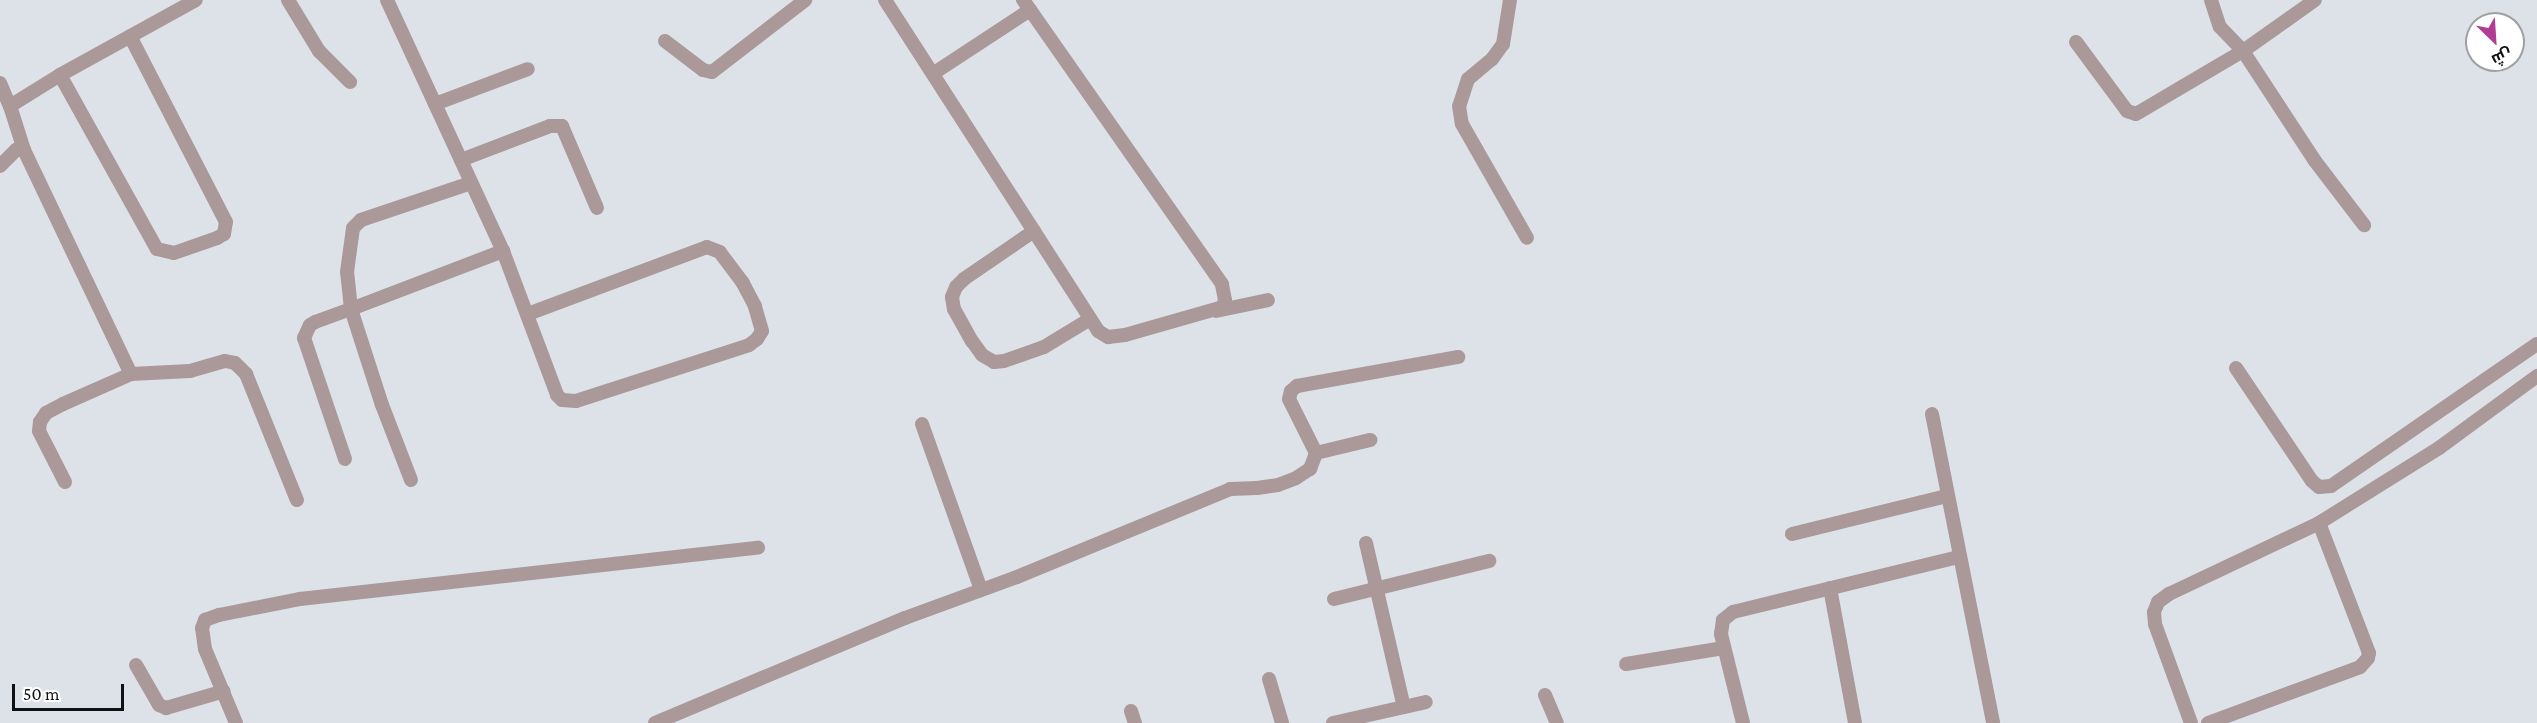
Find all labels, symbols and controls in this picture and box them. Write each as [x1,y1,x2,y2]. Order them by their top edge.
north arrow [2465,12,2525,72]
text: ش [2489,45,2515,69]
scale bar [15,672,128,710]
text: 50 m [23,684,60,704]

